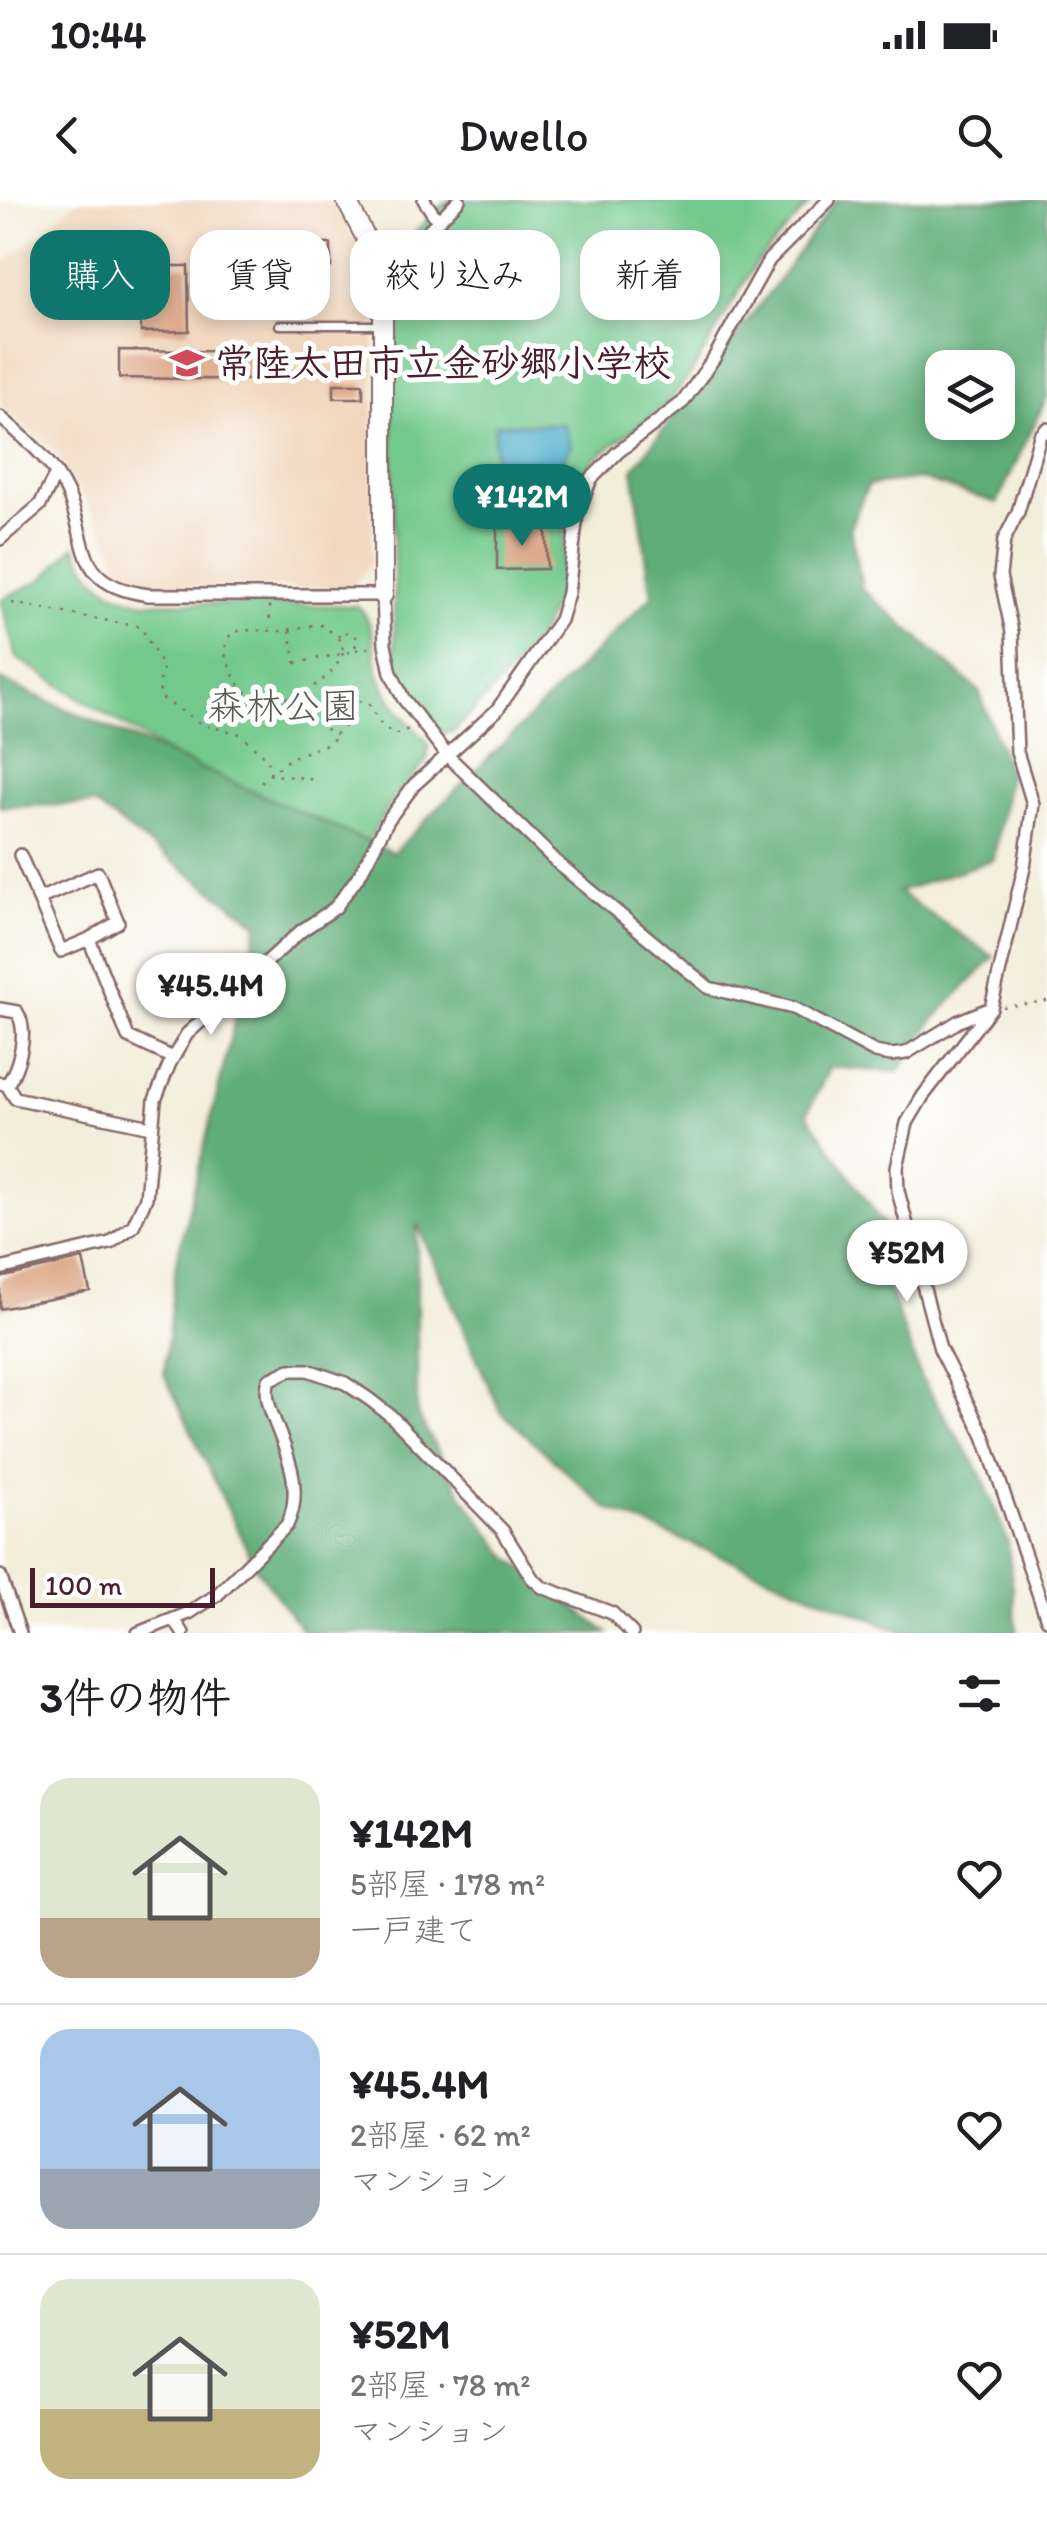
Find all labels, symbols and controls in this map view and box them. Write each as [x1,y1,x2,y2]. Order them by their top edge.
text: 10:44 [50,12,146,58]
icon: back [40,108,95,163]
text: Dwello [458,108,589,162]
icon: search [952,108,1007,163]
chip: 購入 [30,230,170,320]
chip: 賃貸 [190,230,330,320]
chip: 絞り込み [350,230,560,320]
chip: 新着 [580,230,720,320]
place label: 常陸太田市立金砂郷小学校 [215,340,671,386]
school or university icon: 常陸太田市立金砂郷小学校 [168,344,206,382]
map controls [925,350,1015,440]
button: layers [925,350,1015,440]
pin: ¥142M [452,464,592,549]
text: ¥142M [475,477,569,515]
park label: 森林公園 [207,683,359,729]
pin: ¥45.4M [130,953,292,1038]
text: ¥45.4M [158,966,264,1004]
pin: ¥52M [848,1220,966,1305]
text: ¥52M [869,1233,945,1271]
scale bar [30,1563,215,1608]
text: 100 m [45,1568,122,1602]
icon: filters [952,1666,1007,1721]
text: 3件の物件 [40,1672,231,1723]
text: ¥142M [350,1807,473,1858]
icon: home [120,1818,240,1938]
icon: heart [952,1851,1007,1906]
text: 5部屋 · 178 m² [350,1865,545,1903]
text: 一戸建て [350,1911,478,1949]
text: ¥45.4M [350,2058,489,2109]
icon: home [120,2069,240,2189]
icon: heart [952,2102,1007,2157]
text: 2部屋 · 62 m² [350,2116,531,2154]
text: マンション [350,2162,509,2200]
text: ¥52M [350,2308,451,2359]
icon: home [120,2319,240,2439]
icon: heart [952,2352,1007,2407]
text: 2部屋 · 78 m² [350,2366,530,2404]
text: マンション [350,2412,509,2450]

